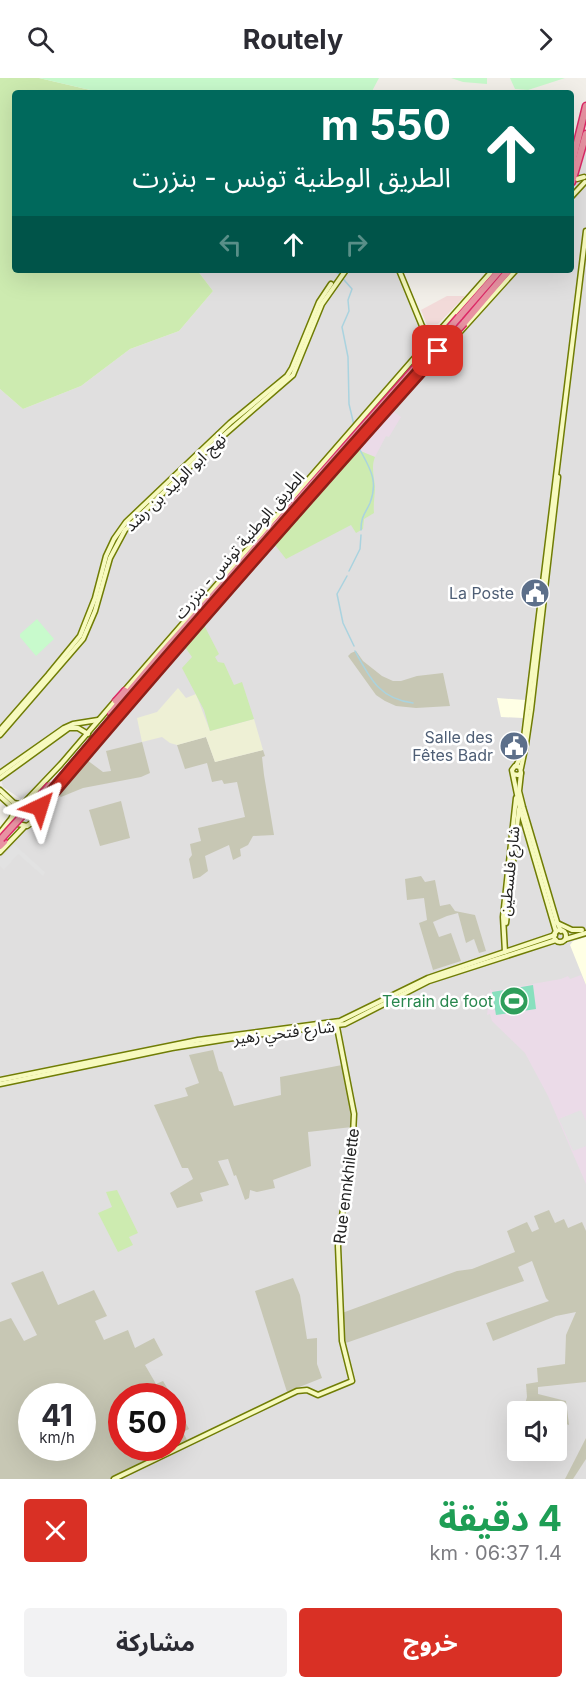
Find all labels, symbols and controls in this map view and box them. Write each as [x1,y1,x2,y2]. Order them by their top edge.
icon: search [24,23,57,56]
text: Routely [243,23,343,56]
icon: forward [529,23,562,56]
text: 550 m [321,99,451,150]
icon: ahead [472,114,550,192]
text: الطريق الوطنية تونس - بنزرت [133,161,451,194]
icon: left [214,228,247,261]
icon: ahead [277,228,310,261]
icon: right [340,228,373,261]
pin [412,325,463,376]
icon: arrive [421,334,454,367]
street label: نهج ابو الوليد بن رشد [120,429,232,538]
street label: الطريق الوطنية تونس - بنزرت [170,467,309,623]
public building icon: La Poste [519,577,551,609]
place label: La Poste [449,583,514,603]
place label: Salle des Fêtes Badr [412,727,493,765]
public building icon: Salle des Fêtes Badr [498,730,530,762]
position arrow [8,775,72,839]
street label: شارع فلسطين [494,825,527,917]
sports icon: Terrain de foot [498,985,530,1017]
place label: Terrain de foot [382,991,493,1011]
street label: شارع فتحي زهير [231,1016,336,1051]
street label: Rue ennkhilette [329,1127,363,1245]
speed limit sign: 50 [108,1383,186,1461]
text: 41 [41,1397,73,1433]
map controls [507,1401,567,1461]
button: sound [507,1401,567,1461]
text: km/h [39,1428,75,1447]
text: 4 دقيقة [439,1496,562,1540]
button: close [24,1499,87,1562]
text: 1.4 km · 06:37 [430,1541,562,1565]
button: مشاركة [24,1608,287,1677]
button: خروج [299,1608,562,1677]

